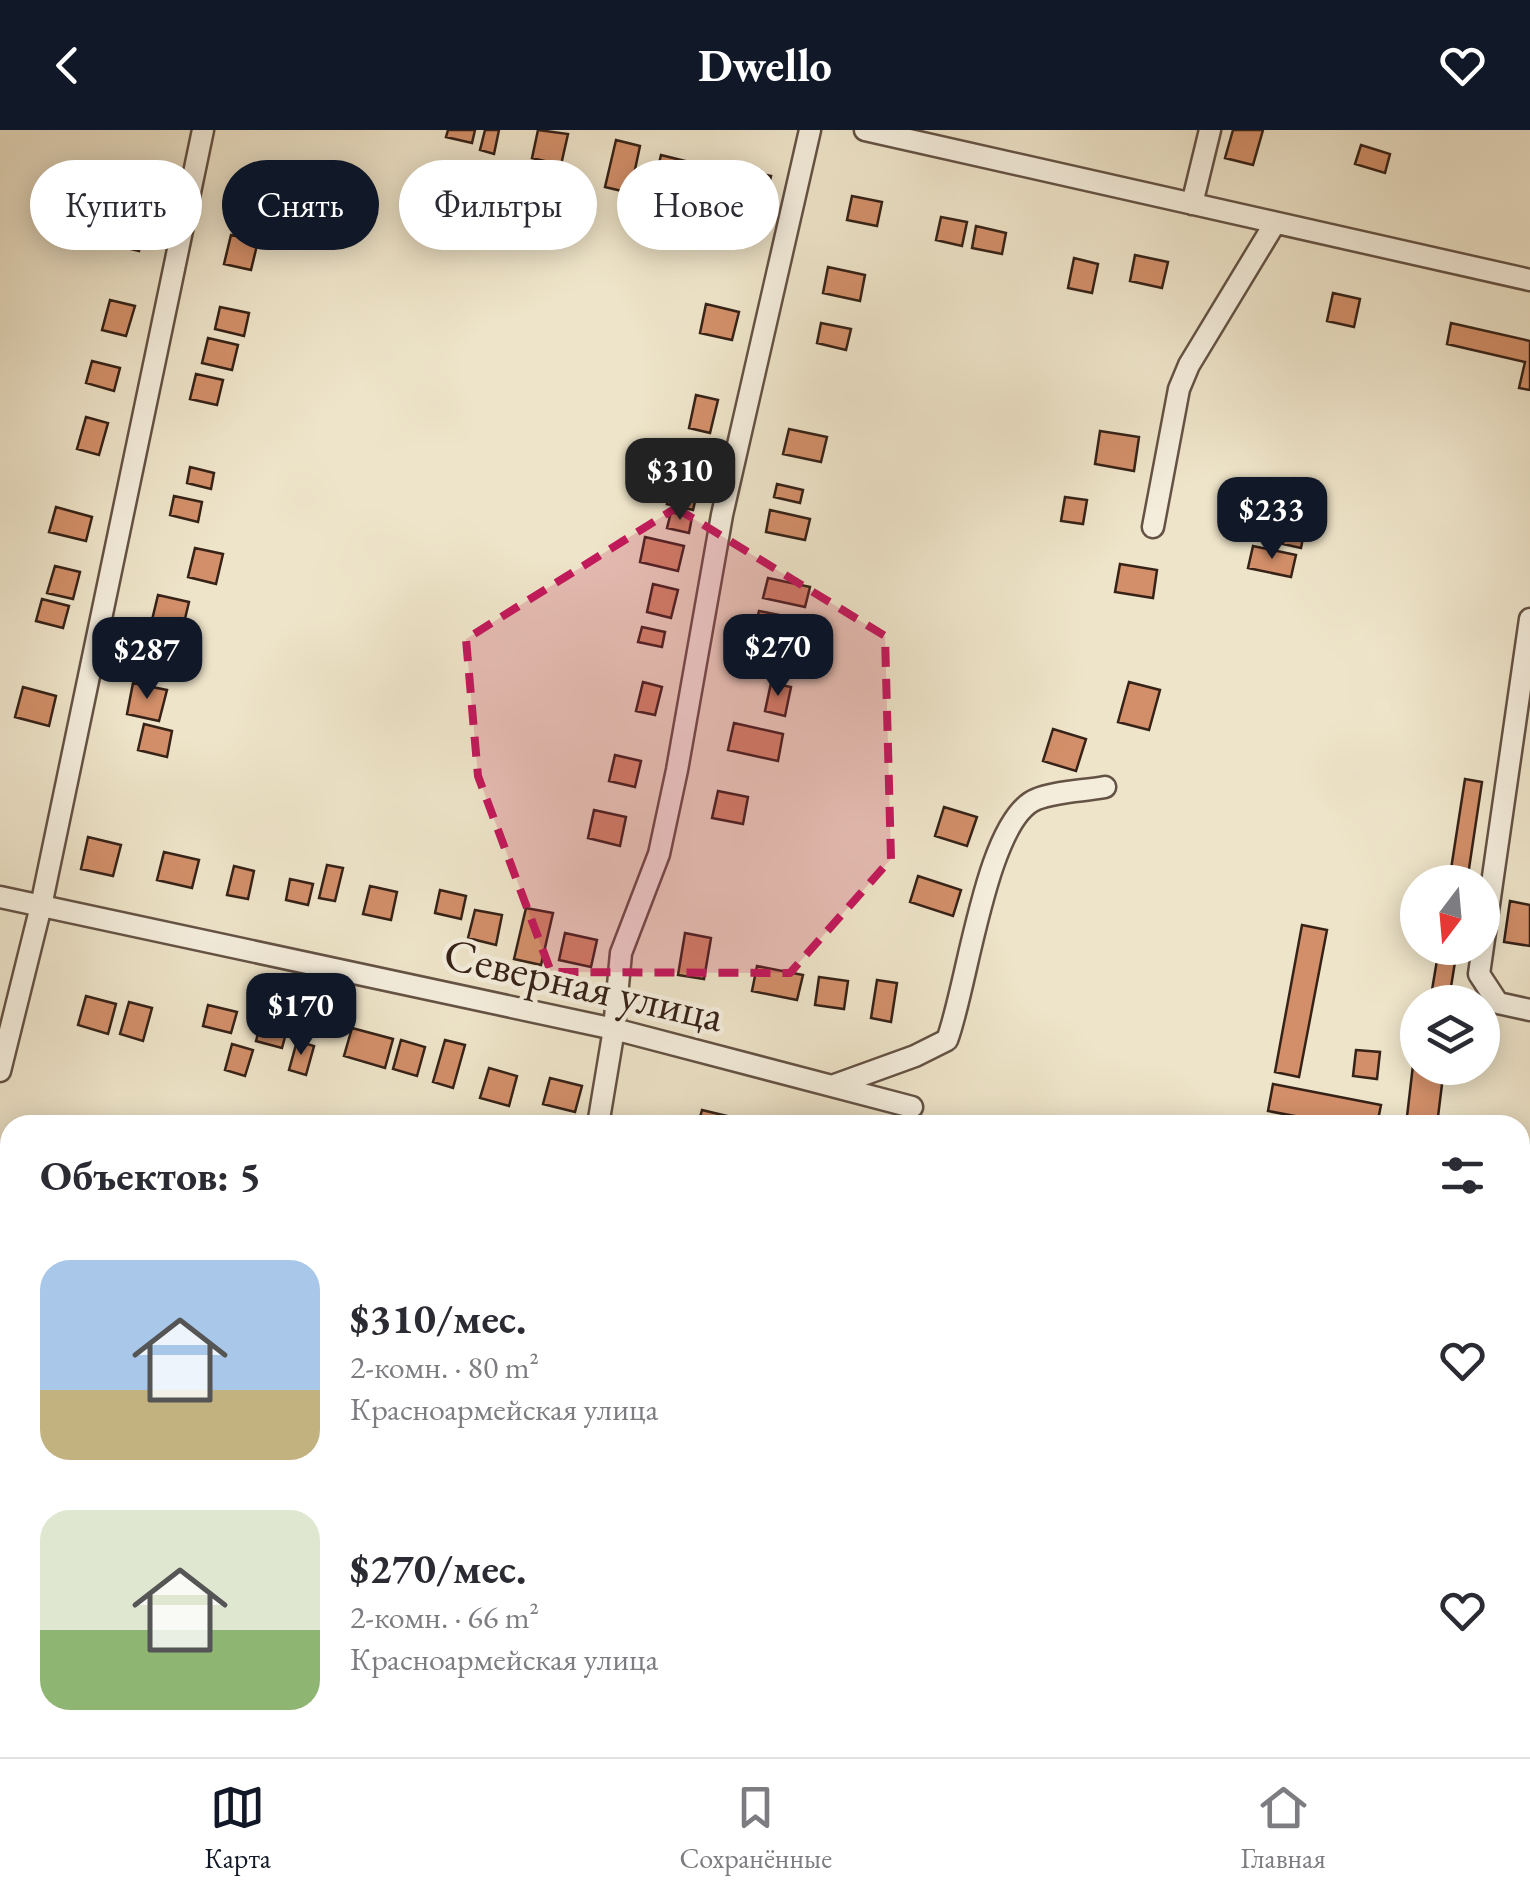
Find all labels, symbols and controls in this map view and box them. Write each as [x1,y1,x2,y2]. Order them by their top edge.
text: Dwello [698,36,832,94]
icon: back [40,38,95,93]
icon: heart [1435,38,1490,93]
chip: Купить [30,160,202,250]
chip: Снять [222,160,379,250]
chip: Фильтры [399,160,597,250]
chip: Новое [617,160,779,250]
pin: $310 [621,438,739,523]
text: $310 [647,449,713,491]
pin: $233 [1213,477,1331,562]
text: $233 [1239,488,1305,530]
pin: $270 [719,614,837,699]
pin: $287 [88,617,206,702]
text: $270 [745,625,811,667]
text: $287 [114,628,180,670]
north arrow [1400,865,1500,965]
map controls [1400,865,1500,1085]
street label: Северная улица [439,924,729,1044]
pin: $170 [242,973,360,1058]
text: $170 [268,984,334,1026]
button: layers [1400,985,1500,1085]
text: Объектов: 5 [40,1148,261,1203]
icon: filters [1435,1148,1490,1203]
text: $310/мес. [350,1291,526,1346]
icon: home [120,1300,240,1420]
icon: heart [1435,1333,1490,1388]
text: 2-комн. · 80 m² [350,1346,539,1388]
text: Красноармейская улица [350,1388,658,1430]
text: $270/мес. [350,1541,526,1596]
icon: home [120,1550,240,1670]
icon: heart [1435,1583,1490,1638]
text: 2-комн. · 66 m² [350,1596,539,1638]
text: Красноармейская улица [350,1638,658,1680]
tab: Карта [204,1780,271,1876]
tab: Сохранённые [679,1780,832,1876]
tab: Главная [1240,1780,1326,1876]

